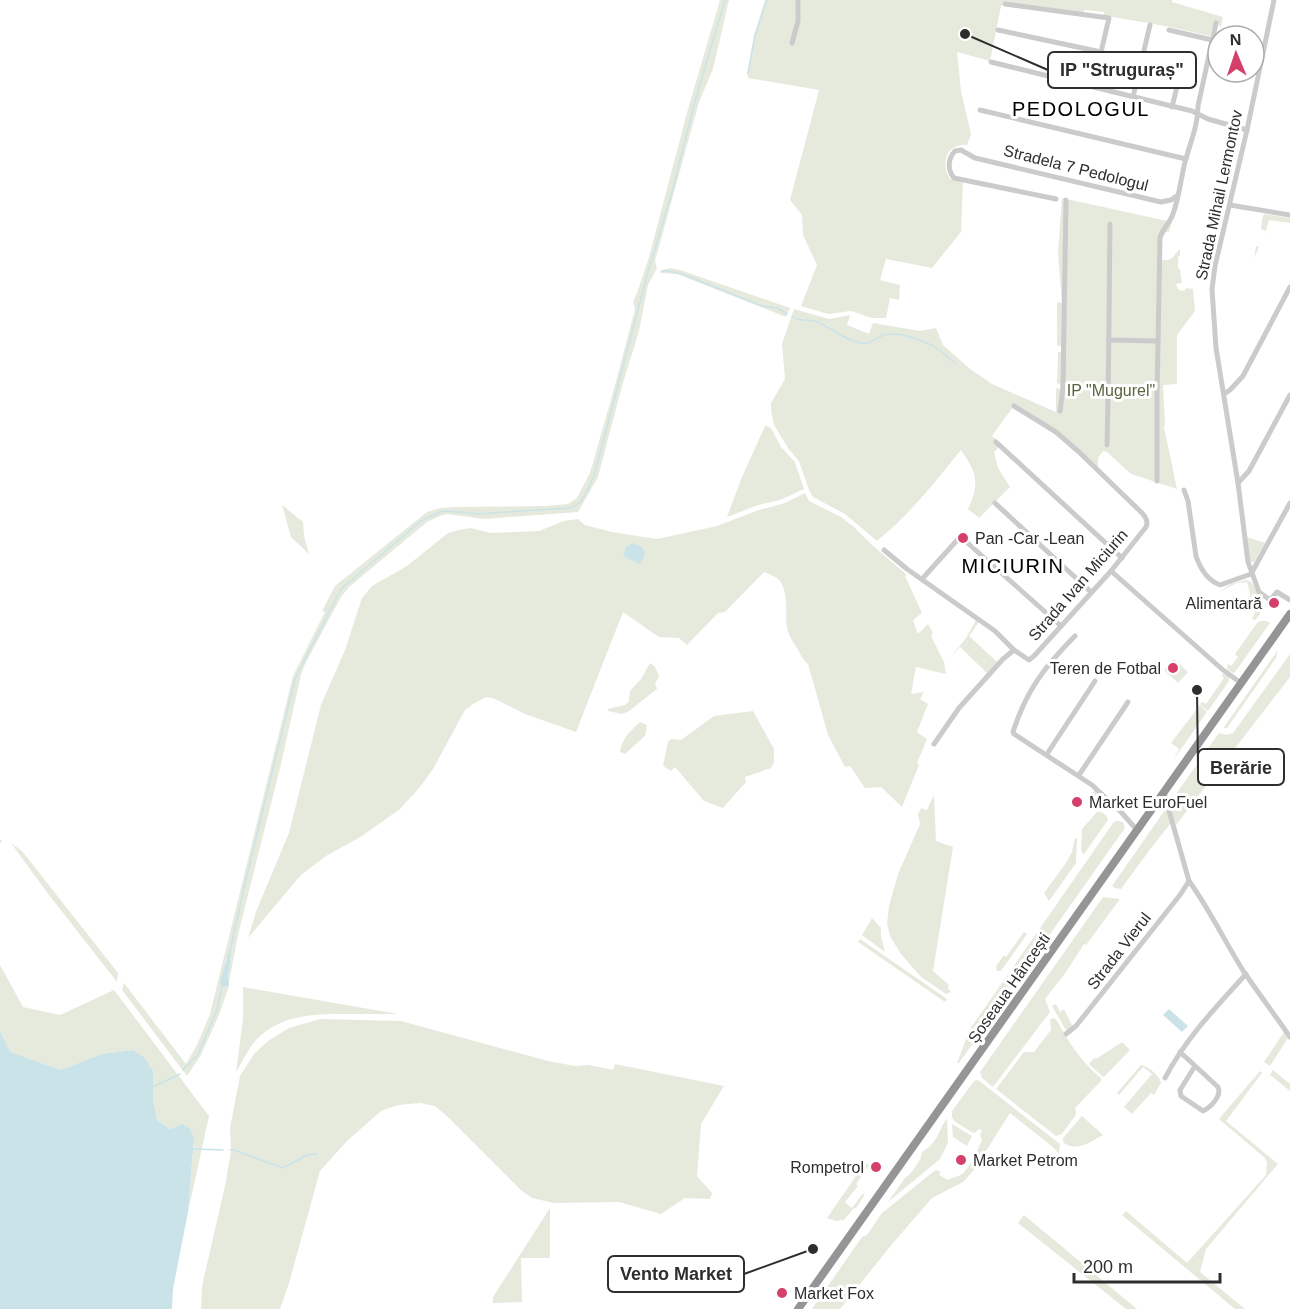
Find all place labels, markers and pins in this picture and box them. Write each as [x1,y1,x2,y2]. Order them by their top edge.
callout: IP "Struguraș" [1048,52,1196,88]
place label: Pan -Car -Lean [975,530,1084,547]
marker: Pan -Car -Lean [956,531,970,545]
place label: Alimentară [1186,595,1262,612]
marker: Alimentară [1267,596,1281,610]
place label: Teren de Fotbal [1050,660,1161,677]
marker: Teren de Fotbal [1166,661,1180,675]
callout: Berărie [1198,749,1284,785]
place label: Market EuroFuel [1089,794,1207,811]
marker: Market EuroFuel [1070,795,1084,809]
place label: Market Petrom [973,1152,1078,1169]
marker: Market Petrom [954,1153,968,1167]
place label: Rompetrol [790,1159,864,1176]
marker: Rompetrol [869,1160,883,1174]
callout: Vento Market [608,1256,744,1292]
place label: Market Fox [794,1285,874,1302]
marker: Market Fox [775,1286,789,1300]

